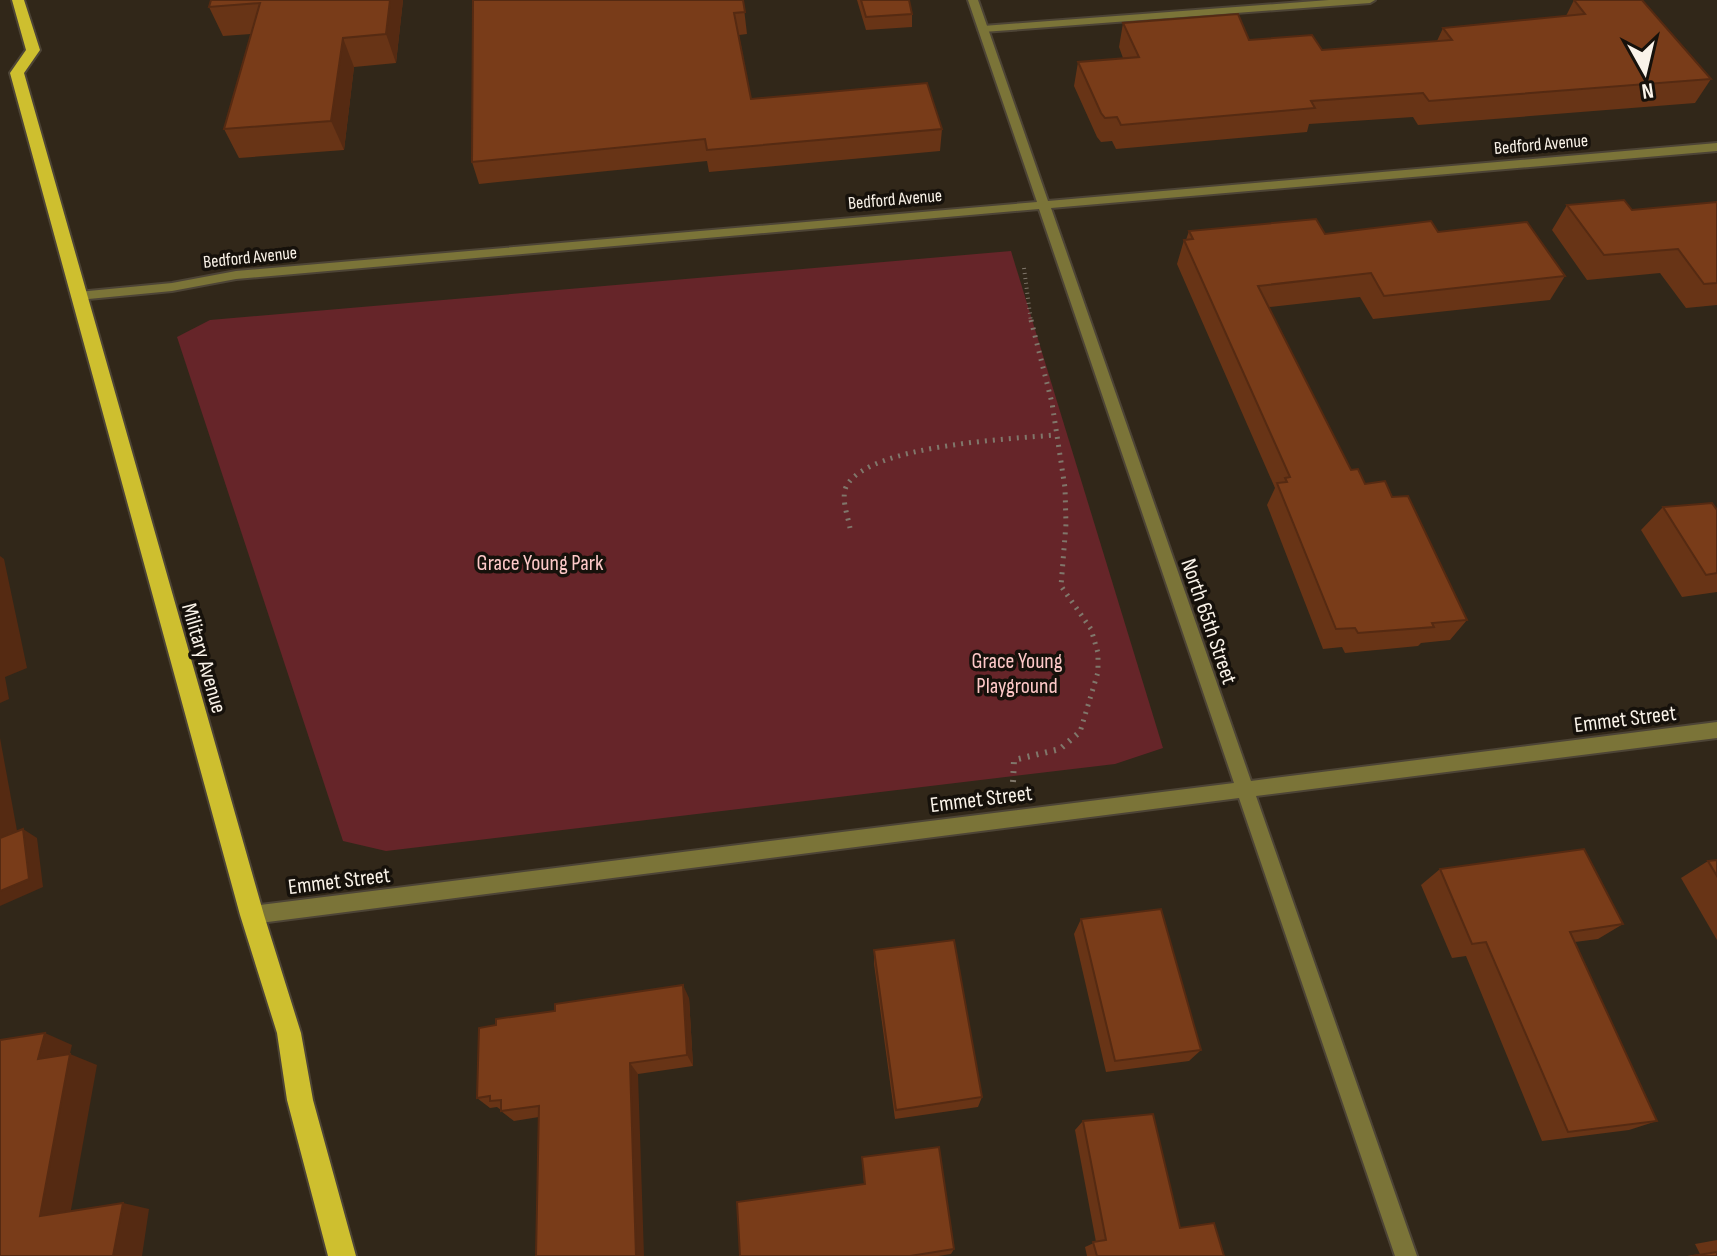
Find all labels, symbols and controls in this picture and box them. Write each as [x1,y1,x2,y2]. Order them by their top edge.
north arrow [1605,32,1685,112]
text: N [1640,76,1655,105]
street label: Bedford Avenue [1493,130,1589,159]
street label: Bedford Avenue [847,185,943,214]
street label: Bedford Avenue [202,242,298,273]
park label: Grace Young Park [477,550,604,577]
street label: North 65th Street [1174,555,1243,688]
street label: Military Avenue [175,600,232,717]
park label: Grace Young Playground [971,648,1063,700]
street label: Emmet Street [1573,700,1678,739]
street label: Emmet Street [929,780,1034,819]
street label: Emmet Street [287,862,392,901]

